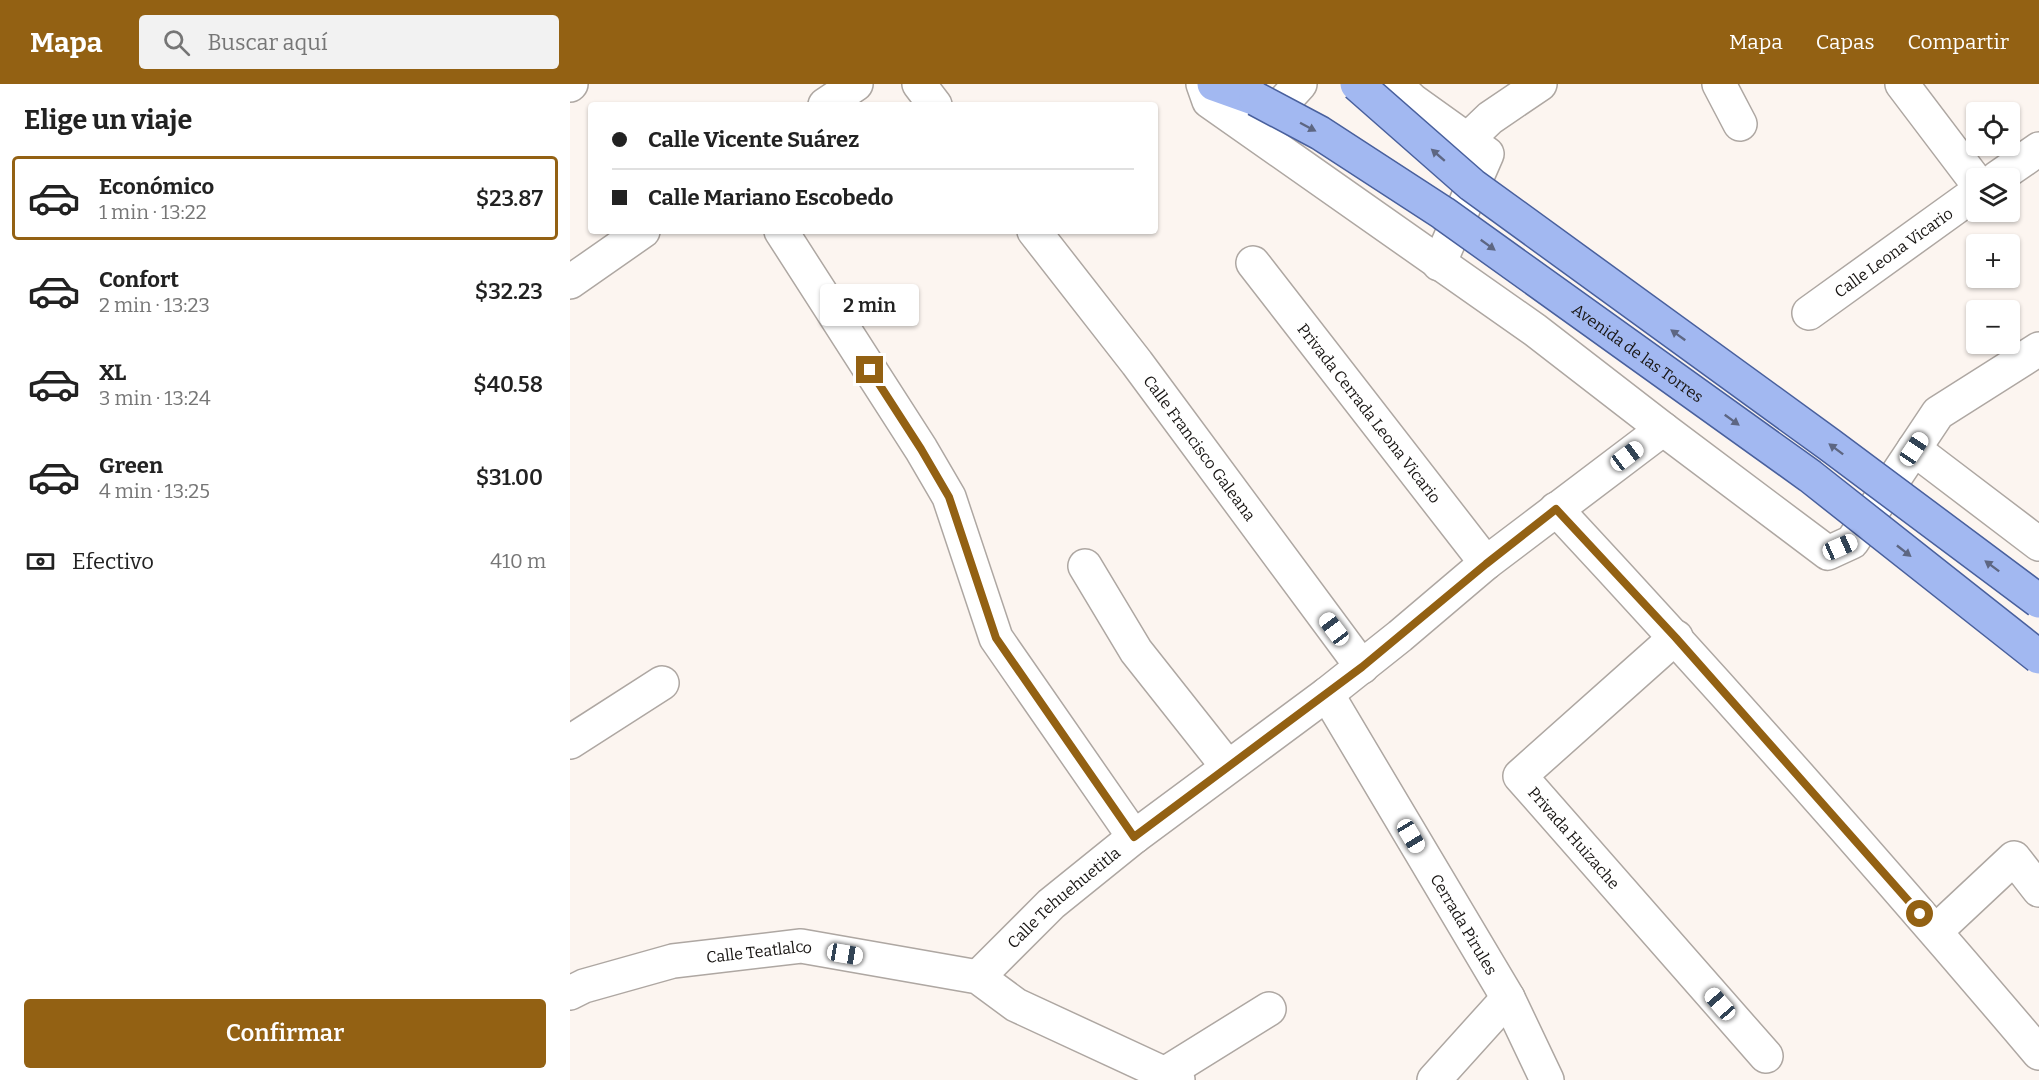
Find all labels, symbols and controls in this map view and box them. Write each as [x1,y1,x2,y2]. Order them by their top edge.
search box [139,15,559,69]
text: Mapa [30,26,103,59]
icon: search [160,26,193,59]
text: Buscar aquí [208,29,327,56]
text: Mapa [1729,29,1783,55]
text: Capas [1816,29,1874,55]
text: Compartir [1907,29,2009,55]
map controls [1966,102,2020,354]
button: locate [1966,102,2020,156]
text: Elige un viaje [24,104,192,136]
one-way arrow [1300,122,1317,132]
text: Calle Vicente Suárez [648,126,859,153]
one-way arrow [1431,149,1446,162]
button: layers [1966,168,2020,222]
icon: car [27,171,81,225]
text: Económico [99,173,214,200]
text: Calle Mariano Escobedo [648,184,894,211]
text: $23.87 [476,185,543,212]
text: 1 min · 13:22 [99,200,207,224]
street label: Calle Leona Vicario [1831,204,1957,302]
button: + [1966,234,2020,288]
one-way arrow [1481,239,1496,251]
icon: car [27,264,81,318]
text: Confort [99,266,179,293]
text: $32.23 [475,278,543,305]
callout: 2 min [820,283,920,325]
text: 2 min · 13:23 [99,293,210,317]
text: 2 min [843,293,896,317]
street label: Avenida de las Torres [1568,300,1707,407]
button: − [1966,300,2020,354]
street label: Privada Cerrada Leona Vicario [1293,320,1445,507]
one-way arrow [1671,329,1686,341]
route end [856,356,883,383]
icon: car [27,357,81,411]
text: XL [99,359,126,386]
text: $40.58 [473,371,543,398]
street label: Calle Francisco Galeana [1139,372,1260,525]
text: 3 min · 13:24 [99,386,211,410]
one-way arrow [1723,414,1739,426]
car [1896,429,1932,469]
car [1607,438,1647,474]
one-way arrow [1828,443,1844,456]
icon: car [27,450,81,504]
text: Green [99,452,163,479]
text: $31.00 [476,464,543,491]
text: 4 min · 13:25 [99,479,210,503]
car [1820,531,1860,563]
one-way arrow [1896,544,1912,557]
icon: cash [24,545,57,578]
text: Efectivo [72,548,154,575]
text: 410 m [490,549,546,573]
one-way arrow [1985,560,2001,572]
car [1316,609,1352,649]
street label: Privada Huizache [1524,783,1624,893]
car [1394,816,1428,856]
street label: Calle Tehuehuetitla [1003,843,1124,952]
street label: Cerrada Pirules [1426,871,1501,978]
route start [1906,900,1933,927]
street label: Calle Teatlalco [705,937,814,967]
car [826,942,864,966]
car [1701,985,1739,1023]
button: Confirmar [24,999,546,1068]

